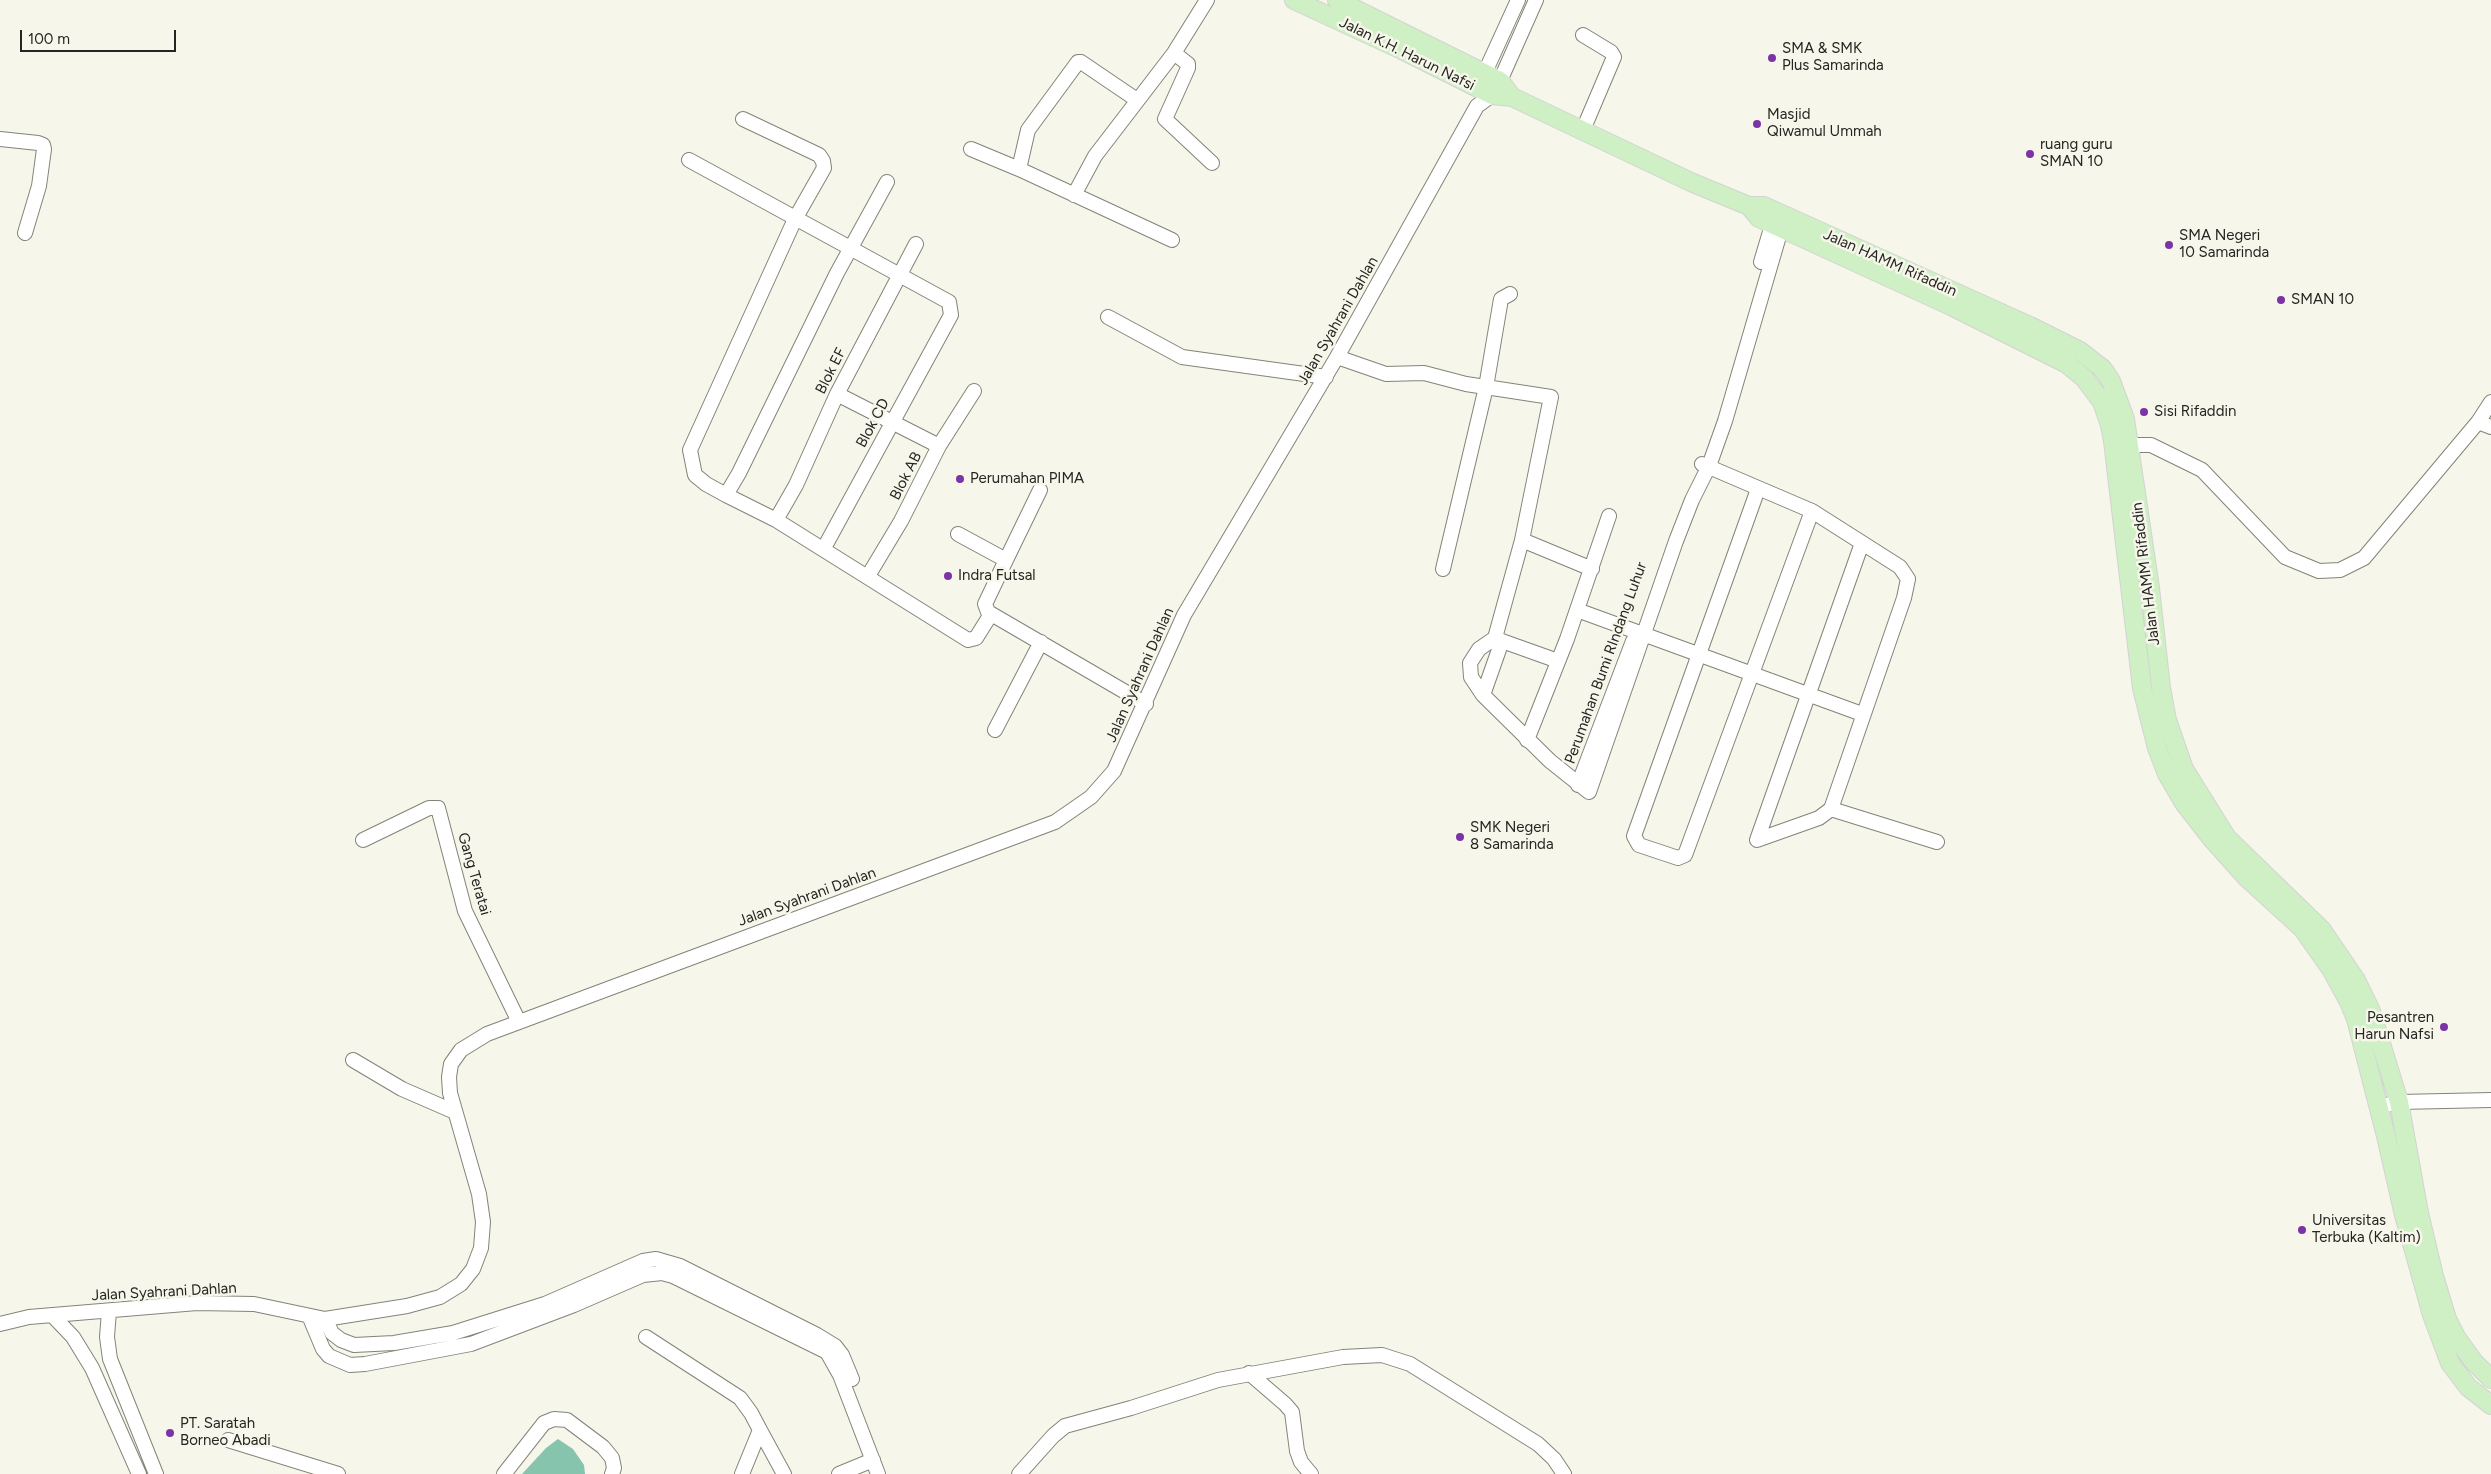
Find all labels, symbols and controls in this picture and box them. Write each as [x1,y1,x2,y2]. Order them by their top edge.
street label: Jalan K.H. Harun Nafsi [1336,13,1478,95]
scale bar [22,20,179,52]
text: 100 m [28,30,70,48]
place label: SMA & SMK Plus Samarinda [1782,40,1884,75]
marker: SMA & SMK Plus Samarinda [1766,52,1778,64]
place label: Masjid Qiwamul Ummah [1767,106,1882,141]
marker: Masjid Qiwamul Ummah [1751,118,1763,130]
place label: ruang guru SMAN 10 [2040,136,2113,171]
marker: ruang guru SMAN 10 [2024,148,2036,160]
street label: Jalan HAMM Rifaddin [1820,225,1960,301]
place label: SMA Negeri 10 Samarinda [2179,227,2269,262]
marker: SMA Negeri 10 Samarinda [2163,239,2175,251]
street label: Jalan Syahrani Dahlan [1294,254,1382,388]
place label: SMAN 10 [2291,291,2354,309]
marker: SMAN 10 [2275,294,2287,306]
street label: Blok EF [812,345,850,397]
street label: Blok CD [853,395,893,451]
place label: Sisi Rifaddin [2154,403,2236,421]
marker: Sisi Rifaddin [2138,406,2150,418]
street label: Blok AB [886,449,926,503]
place label: Perumahan PIMA [970,470,1084,488]
marker: Perumahan PIMA [954,473,966,485]
street label: Jalan HAMM Rifaddin [2128,501,2164,647]
street label: Perumahan Bumi RIndang Luhur [1561,560,1651,766]
place label: Indra Futsal [958,567,1036,585]
marker: Indra Futsal [942,570,954,582]
street label: Jalan Syahrani Dahlan [1102,605,1178,745]
place label: SMK Negeri 8 Samarinda [1470,819,1554,854]
street label: Gang Teratai [454,831,494,917]
marker: SMK Negeri 8 Samarinda [1454,831,1466,843]
street label: Jalan Syahrani Dahlan [736,864,878,930]
place label: Pesantren Harun Nafsi [2354,1009,2434,1044]
marker: Pesantren Harun Nafsi [2438,1021,2450,1033]
place label: Universitas Terbuka (Kaltim) [2312,1212,2421,1247]
marker: Universitas Terbuka (Kaltim) [2296,1224,2308,1236]
street label: Jalan Syahrani Dahlan [91,1279,237,1305]
place label: PT. Saratah Borneo Abadi [180,1415,271,1450]
marker: PT. Saratah Borneo Abadi [164,1427,176,1439]

